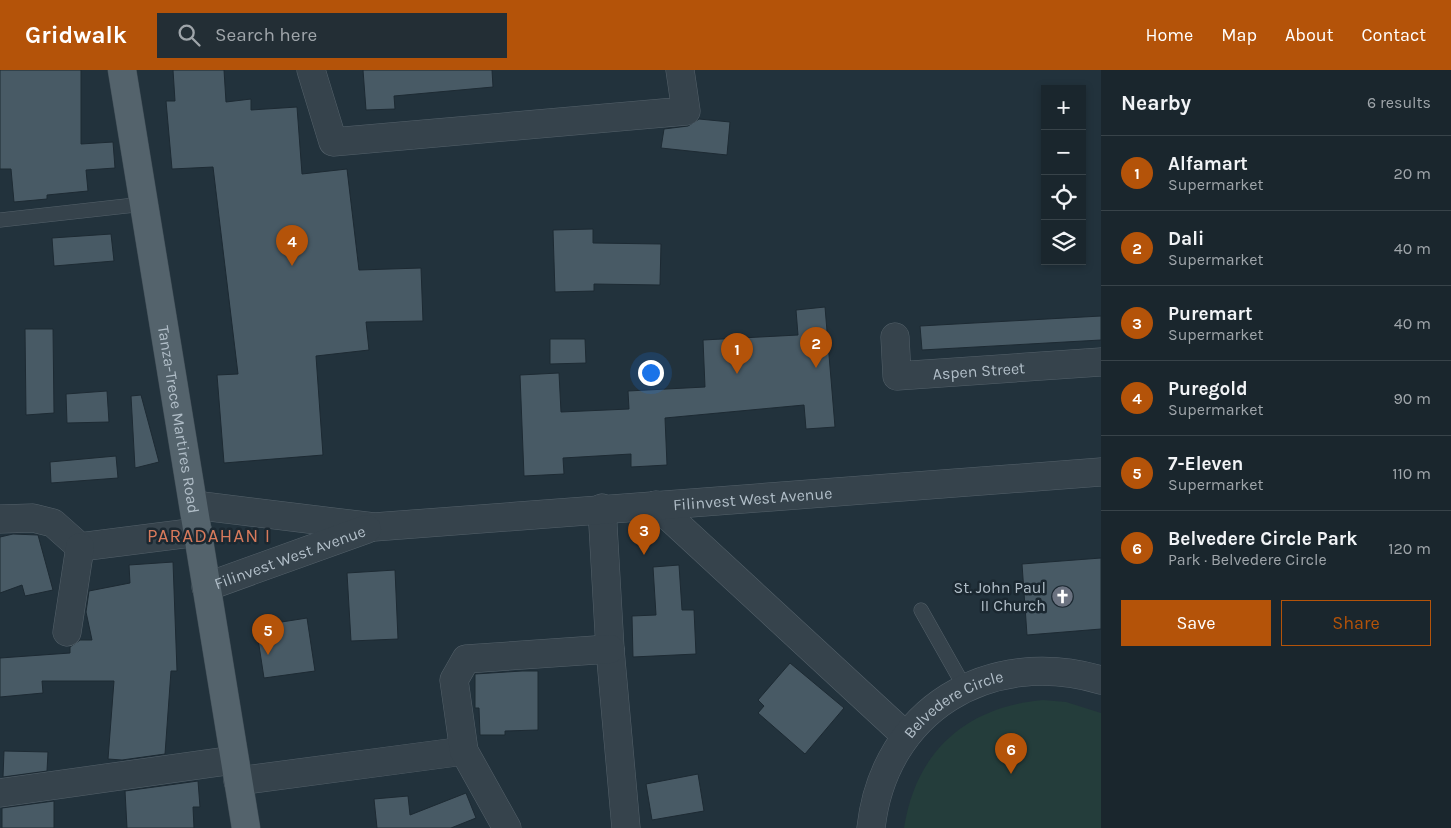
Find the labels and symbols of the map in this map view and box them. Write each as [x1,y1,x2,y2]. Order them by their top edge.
pin: 4 [276,225,308,266]
street label: Tanza-Trece Martires Road [154,324,203,515]
pin: 2 [800,327,832,368]
pin: 1 [721,333,753,374]
street label: Aspen Street [932,358,1026,384]
your location [638,360,664,386]
street label: Filinvest West Avenue [672,483,833,514]
pin: 3 [628,514,660,555]
street label: Filinvest West Avenue [212,521,368,593]
district label: PARADAHAN I [147,525,271,547]
place label: St. John Paul II Church [954,578,1046,615]
church icon: St. John Paul II Church [1050,584,1074,608]
pin: 5 [252,614,284,655]
street label: Belvedere Circle [900,667,1005,742]
pin: 6 [995,733,1027,774]

